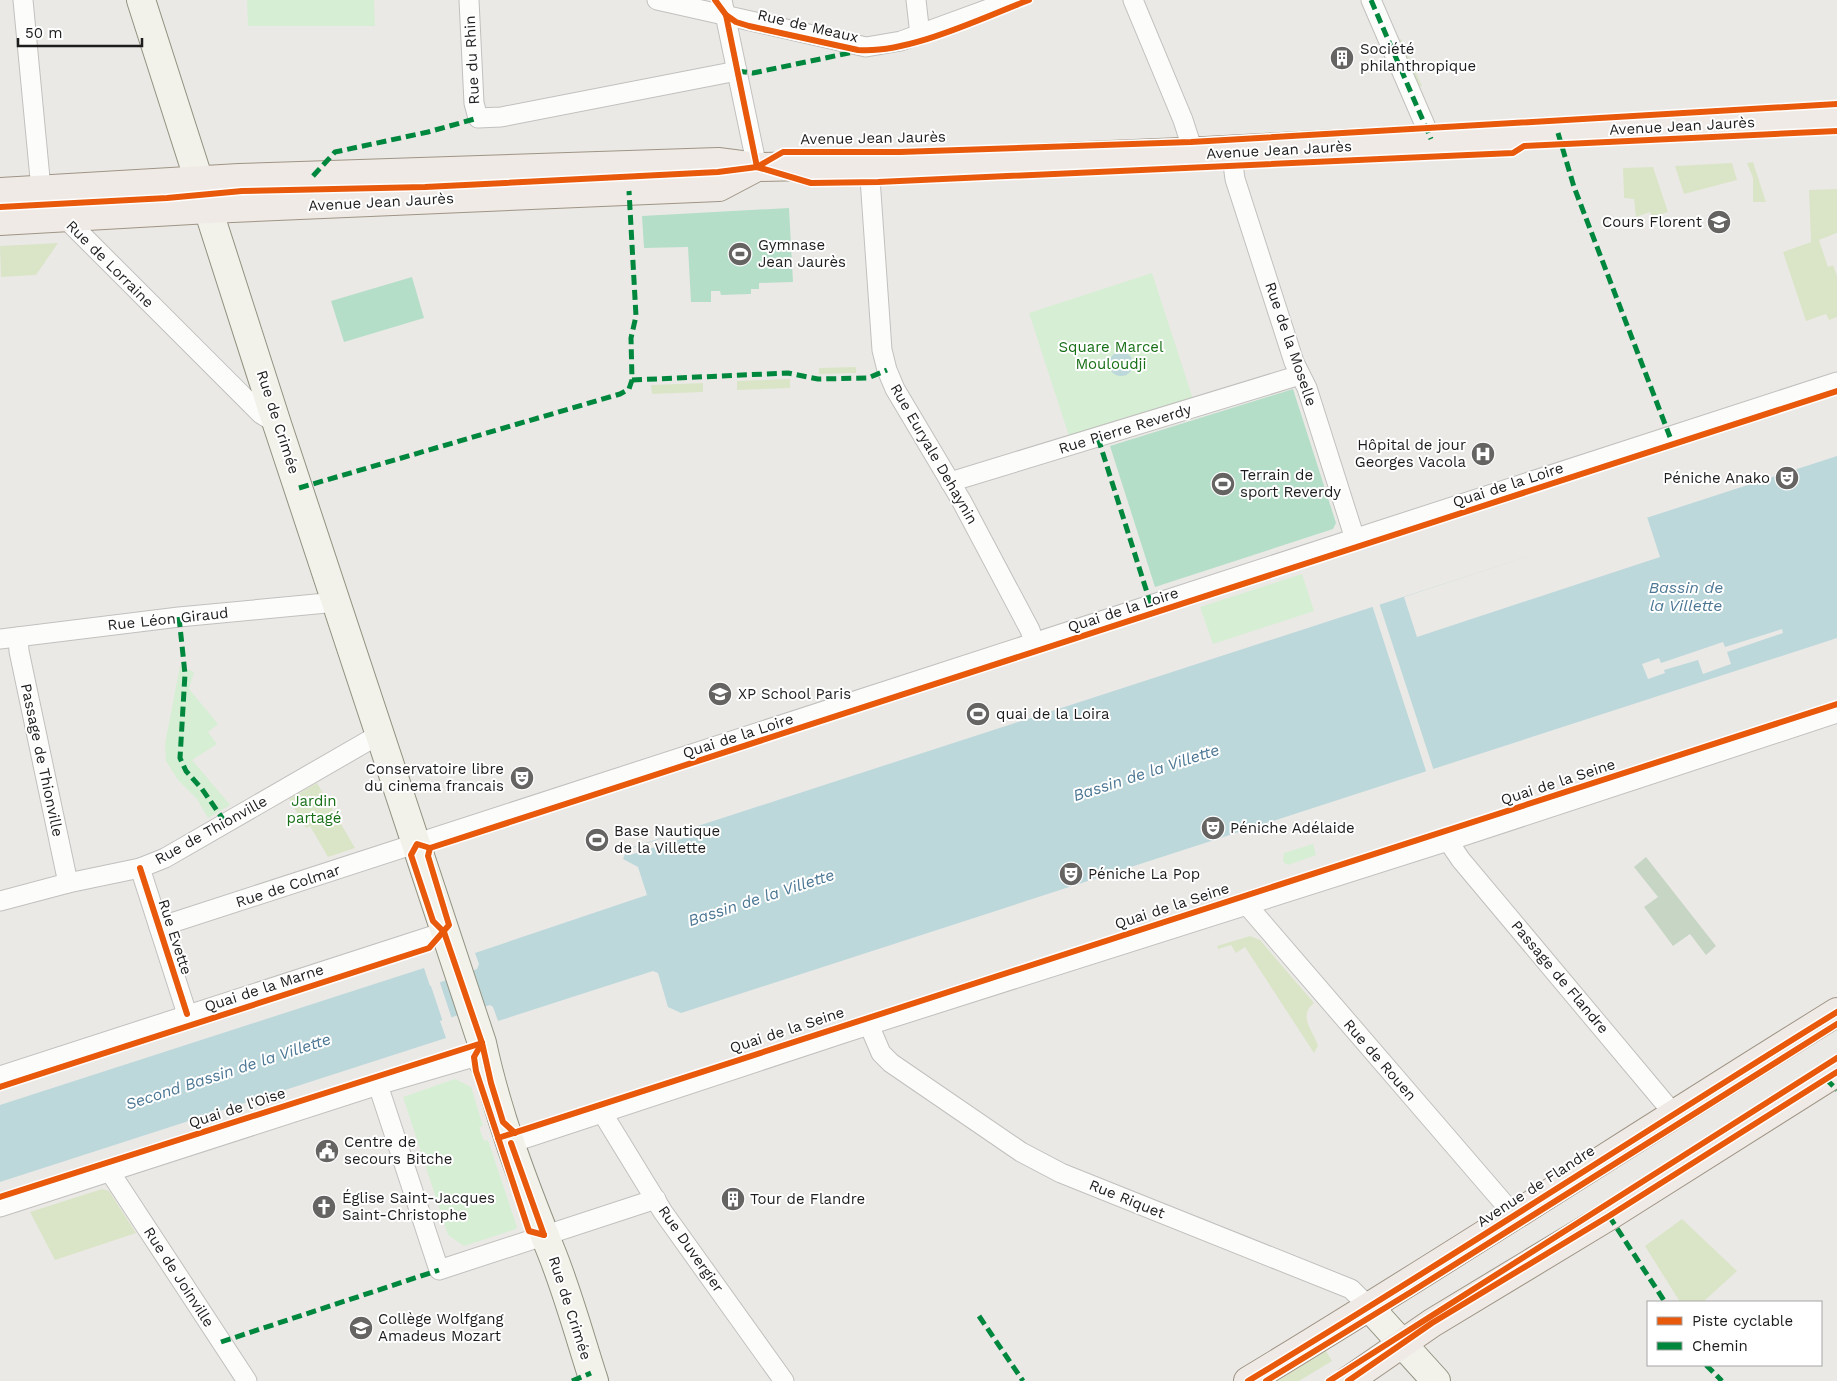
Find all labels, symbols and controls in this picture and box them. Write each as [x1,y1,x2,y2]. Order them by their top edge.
street label: Rue de Meaux [756,6,860,46]
scale bar [18,15,141,47]
street label: Rue du Rhin [461,15,483,105]
text: 50 m [25,24,62,42]
place label: Société philanthropique [1360,40,1476,75]
building icon: Société philanthropique [1329,45,1355,71]
street label: Avenue Jean Jaurès [1609,113,1755,139]
street label: Avenue Jean Jaurès [800,128,946,148]
street label: Avenue Jean Jaurès [1206,137,1352,163]
street label: Avenue Jean Jaurès [308,189,454,215]
school or university icon: Cours Florent [1706,209,1732,235]
place label: Cours Florent [1602,213,1703,231]
street label: Rue de Lorraine [63,217,157,311]
place label: Gymnase Jean Jaurès [758,236,846,271]
sports icon: Gymnase Jean Jaurès [727,241,753,267]
street label: Rue de la Moselle [1261,280,1321,408]
park label: Square Marcel Mouloudji [1058,338,1164,373]
street label: Rue de Crimée [253,368,303,476]
street label: Rue Euryale Dehaynin [886,381,982,527]
street label: Rue Pierre Reverdy [1056,400,1194,458]
place label: Hôpital de jour Georges Vacola [1355,436,1467,471]
hospital icon: Hôpital de jour Georges Vacola [1470,441,1496,467]
street label: Quai de la Loire [1450,459,1566,511]
theatre icon: Péniche Anako [1774,465,1800,491]
place label: Terrain de sport Reverdy [1240,466,1341,501]
place label: Péniche Anako [1663,469,1770,487]
sports icon: Terrain de sport Reverdy [1210,471,1236,497]
water label: Bassin de la Villette [1649,578,1723,615]
street label: Quai de la Loire [1065,584,1181,636]
street label: Rue Léon Giraud [107,604,229,634]
school or university icon: XP School Paris [707,681,733,707]
street label: Passage de Thionville [17,682,67,838]
place label: XP School Paris [738,685,851,703]
sports icon: quai de la Loira [965,701,991,727]
place label: quai de la Loira [996,705,1110,723]
street label: Quai de la Loire [680,710,796,762]
water label: Bassin de la Villette [1071,740,1222,805]
street label: Quai de la Seine [1498,755,1618,809]
place label: Conservatoire libre du cinema francais [364,760,504,795]
theatre icon: Conservatoire libre du cinema francais [509,765,535,791]
street label: Rue de Thionville [152,792,270,868]
park label: Jardin partagé [287,792,341,827]
theatre icon: Péniche Adélaide [1200,815,1226,841]
place label: Péniche Adélaide [1230,819,1355,837]
place label: Base Nautique de la Villette [614,822,720,857]
sports icon: Base Nautique de la Villette [584,827,610,853]
street label: Rue de Colmar [233,861,343,911]
theatre icon: Péniche La Pop [1058,861,1084,887]
water label: Bassin de la Villette [686,865,837,930]
place label: Péniche La Pop [1088,865,1200,883]
street label: Quai de la Seine [1112,879,1232,933]
street label: Rue Evette [154,897,196,977]
street label: Passage de Flandre [1507,917,1613,1037]
street label: Quai de la Marne [202,960,326,1016]
street label: Quai de la Seine [727,1003,847,1057]
street label: Rue de Rouen [1340,1016,1420,1104]
water label: Second Bassin de la Villette [123,1029,333,1114]
street label: Quai de l'Oise [186,1084,288,1132]
place label: Centre de secours Bitche [344,1133,452,1168]
public building icon: Centre de secours Bitche [314,1138,340,1164]
street label: Avenue de Flandre [1474,1141,1598,1231]
street label: Rue Riquet [1086,1176,1168,1223]
building icon: Tour de Flandre [720,1186,746,1212]
place label: Église Saint-Jacques Saint-Christophe [342,1189,495,1224]
place label: Tour de Flandre [750,1190,865,1208]
church icon: Église Saint-Jacques Saint-Christophe [311,1194,337,1220]
street label: Rue Duvergier [654,1202,728,1296]
street label: Rue de Joinville [140,1224,218,1330]
street label: Rue de Crimée [545,1254,595,1362]
legend [1647,1301,1822,1366]
place label: Collège Wolfgang Amadeus Mozart [378,1310,504,1345]
text: Piste cyclable [1692,1312,1793,1330]
school or university icon: Collège Wolfgang Amadeus Mozart [348,1315,374,1341]
text: Chemin [1692,1337,1748,1355]

